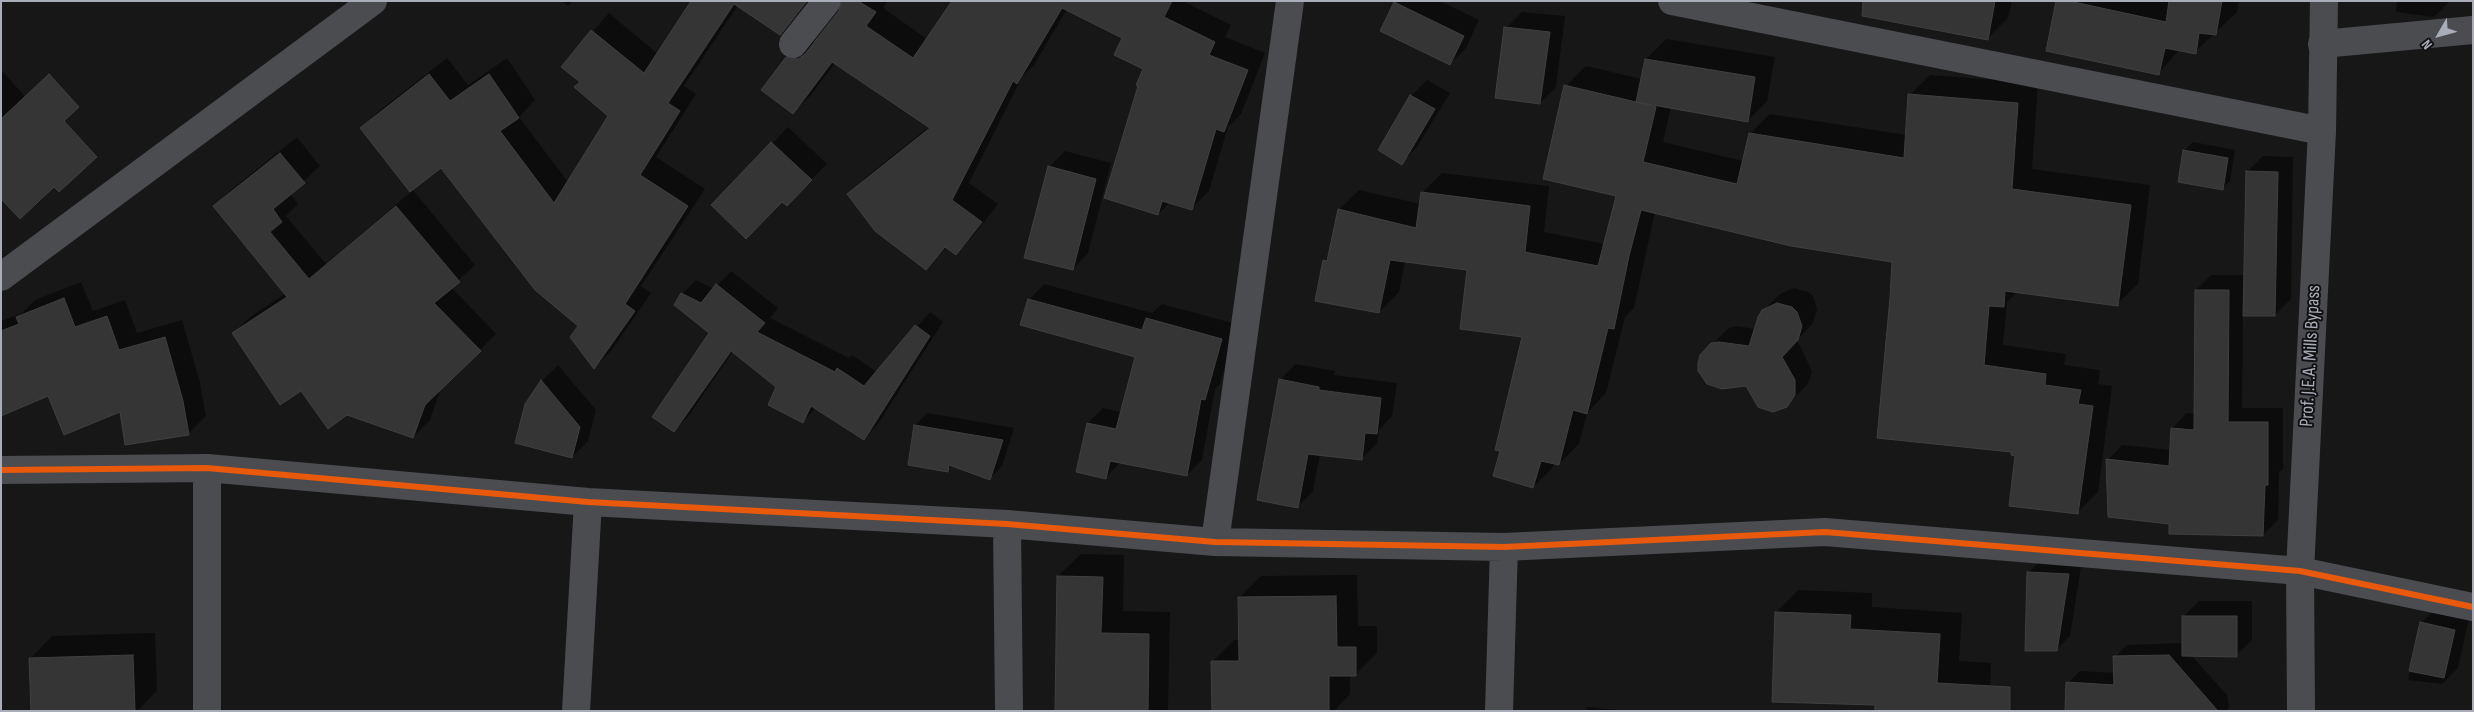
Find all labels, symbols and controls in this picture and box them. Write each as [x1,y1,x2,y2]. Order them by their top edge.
north arrow [2414,10,2464,60]
text: N [2418,36,2436,53]
street label: Prof. J.E.A. Mills Bypass [2296,285,2326,427]

